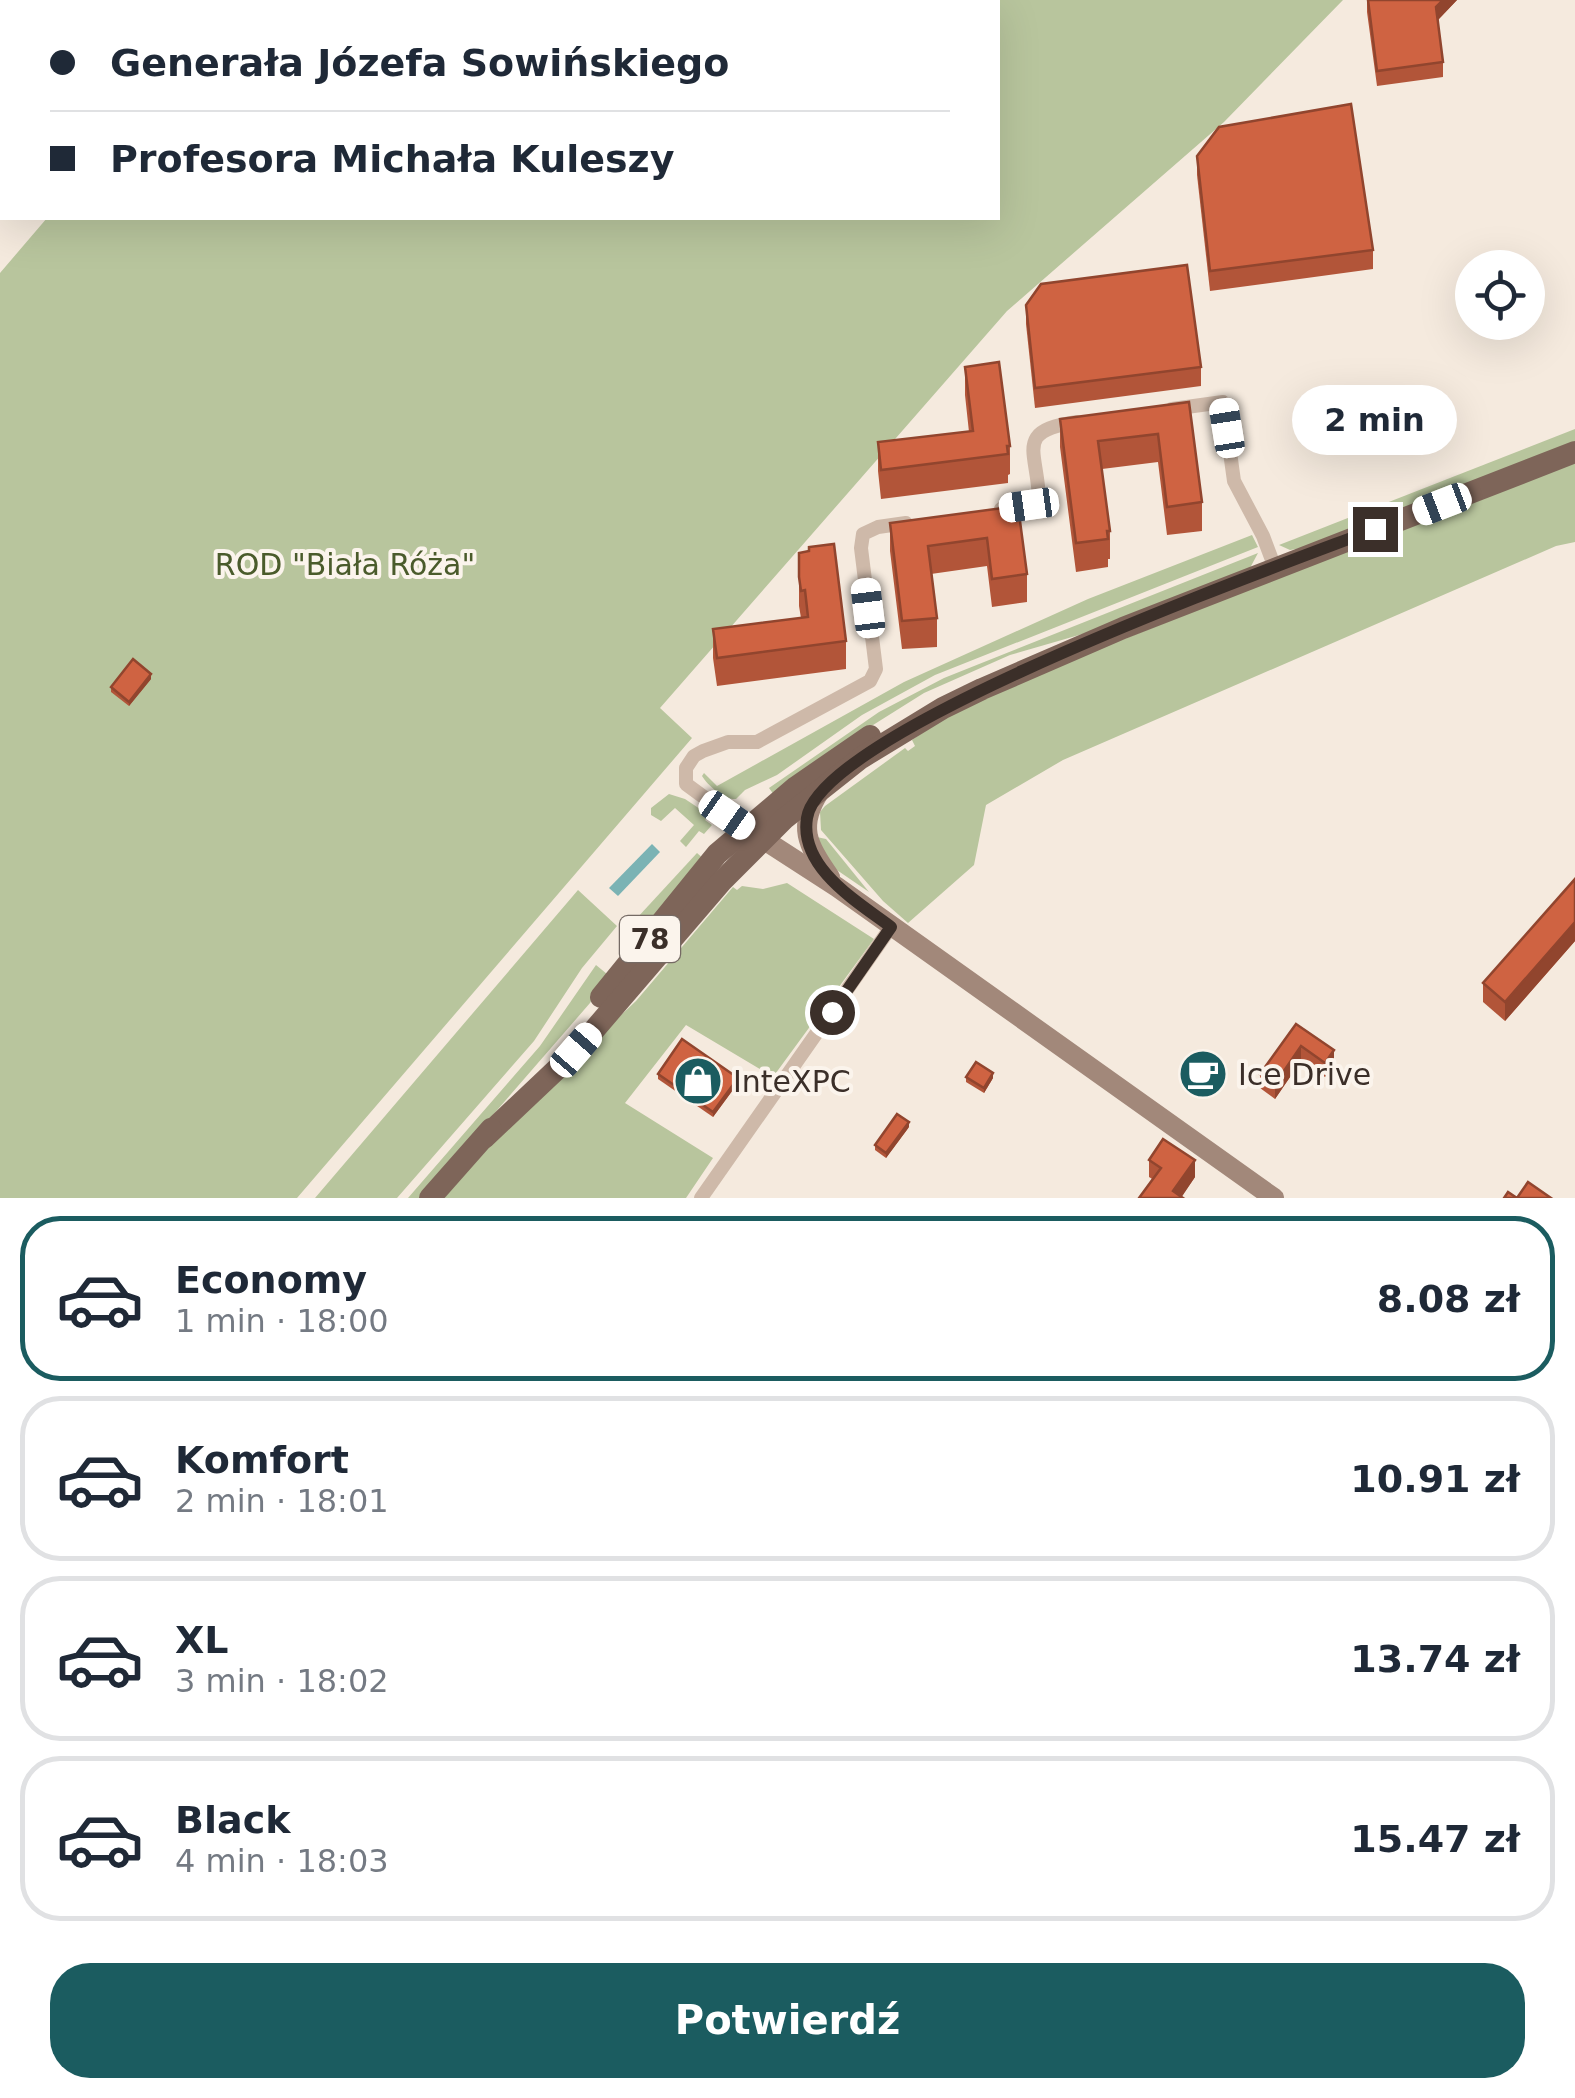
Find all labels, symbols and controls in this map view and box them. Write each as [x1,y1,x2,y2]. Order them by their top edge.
text: Generała Józefa Sowińskiego [110,41,729,85]
text: Profesora Michała Kuleszy [110,137,675,181]
map controls [1455,250,1545,340]
button: locate [1455,250,1545,340]
callout: 2 min [1292,384,1458,454]
car [1207,396,1247,460]
text: 2 min [1324,401,1425,439]
car [1409,479,1475,529]
car [997,486,1061,524]
route end [1353,507,1398,552]
park label: ROD "Biała Róża" [215,547,475,582]
car [849,576,887,640]
car [694,786,760,844]
road number: 78 [620,916,680,962]
route start [810,990,855,1035]
car [545,1018,607,1082]
cafe icon: Ice Drive [1177,1048,1229,1100]
shop icon: InteXPC [672,1055,724,1107]
place label: Ice Drive [1238,1057,1371,1092]
place label: InteXPC [733,1064,851,1099]
icon: car [55,1254,145,1344]
text: Economy [175,1258,367,1302]
text: 8.08 zł [1377,1277,1520,1321]
text: 1 min · 18:00 [175,1302,389,1340]
icon: car [55,1434,145,1524]
text: Komfort [175,1438,349,1482]
text: 10.91 zł [1350,1457,1520,1501]
text: 2 min · 18:01 [175,1482,389,1520]
icon: car [55,1614,145,1704]
text: XL [175,1618,229,1662]
text: 13.74 zł [1350,1637,1520,1681]
text: 3 min · 18:02 [175,1662,389,1700]
icon: car [55,1794,145,1884]
text: Black [175,1798,290,1842]
text: 15.47 zł [1350,1817,1520,1861]
text: 4 min · 18:03 [175,1842,389,1880]
button: Potwierdź [50,1963,1525,2078]

